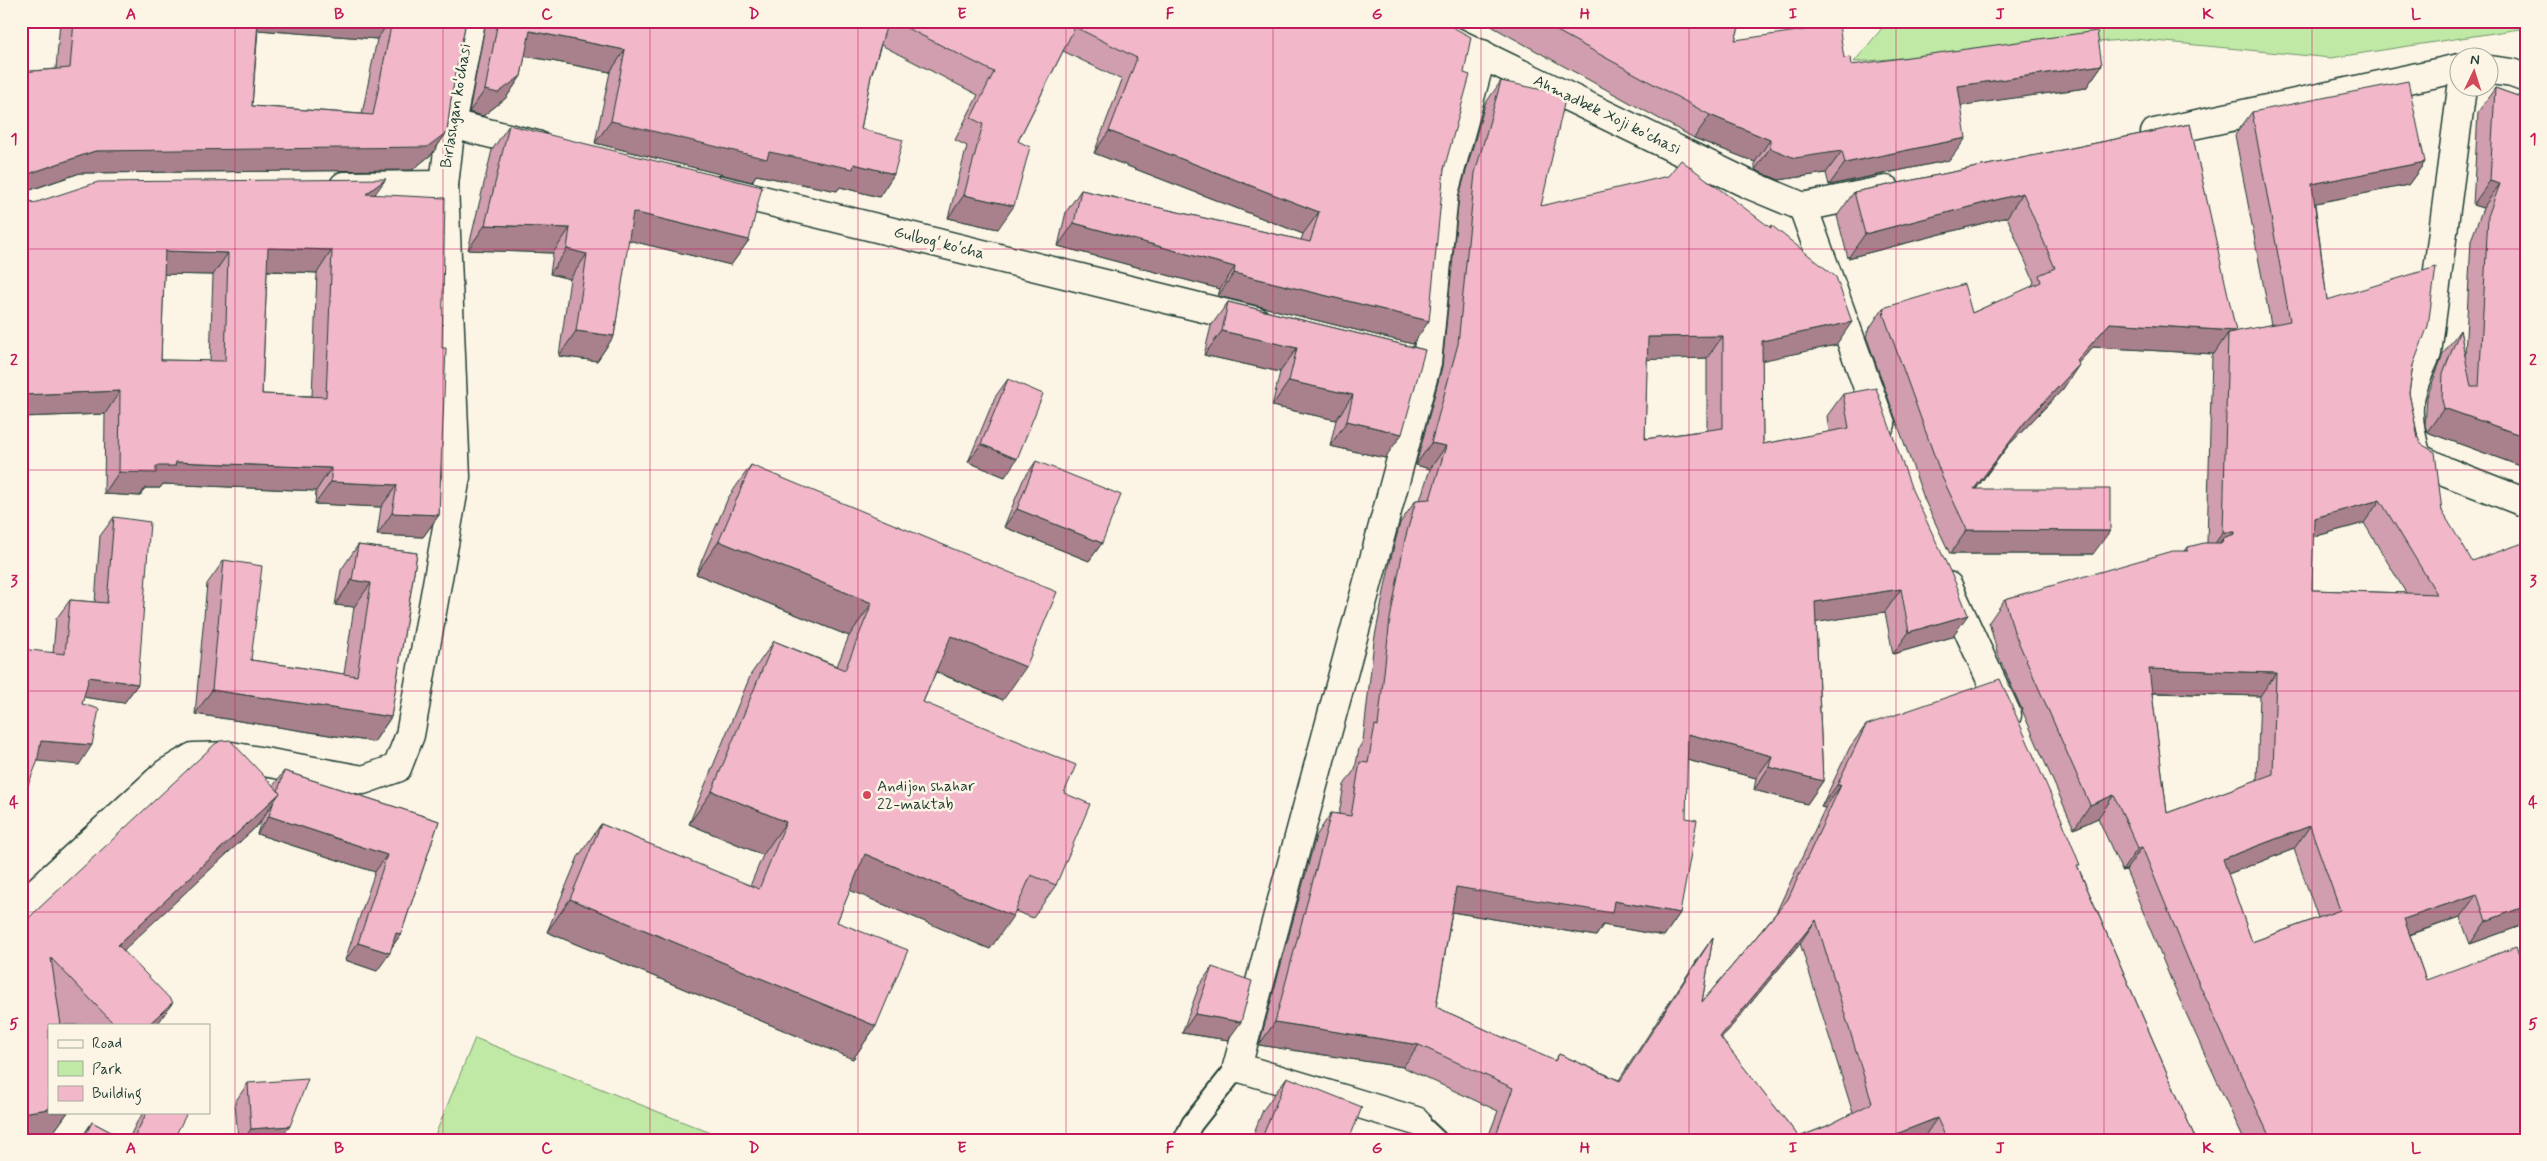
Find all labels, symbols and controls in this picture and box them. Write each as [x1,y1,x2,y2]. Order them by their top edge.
text: A [126,4,136,25]
text: B [334,4,344,25]
text: C [541,4,553,25]
text: D [748,4,760,25]
text: E [957,4,967,25]
text: F [1166,4,1175,25]
text: G [1372,4,1383,25]
text: H [1580,4,1591,25]
text: I [1789,4,1798,25]
text: J [1995,4,2005,25]
text: K [2202,4,2214,25]
text: L [2411,4,2422,25]
street label: Birlashgan koʻchasi [436,42,476,170]
north arrow [2450,48,2500,98]
text: N [2470,51,2480,69]
street label: Ahmadbek Xoji ko'chasi [1530,70,1684,160]
text: 1 [10,129,18,150]
text: 1 [2529,129,2537,150]
street label: Gulbogʻ koʻcha [891,222,987,264]
text: 2 [10,350,18,371]
text: 2 [2529,350,2537,371]
text: 3 [10,571,18,592]
text: 3 [2529,571,2537,592]
place label: Andijon shahar 22-maktab [877,776,975,815]
marker: Andijon shahar 22-maktab [861,789,873,801]
text: 4 [9,792,19,813]
text: 4 [2528,792,2538,813]
text: 5 [9,1014,19,1035]
text: 5 [2528,1014,2538,1035]
legend [48,1024,210,1114]
text: Road [92,1034,122,1054]
text: Park [92,1060,122,1080]
text: Building [92,1084,142,1105]
text: A [126,1138,136,1159]
text: B [334,1138,344,1159]
text: C [541,1138,553,1159]
text: D [748,1138,760,1159]
text: E [957,1138,967,1159]
text: F [1166,1138,1175,1159]
text: G [1372,1138,1383,1159]
text: H [1580,1138,1591,1159]
text: I [1789,1138,1798,1159]
text: J [1995,1138,2005,1159]
text: K [2202,1138,2214,1159]
text: L [2411,1138,2422,1159]

